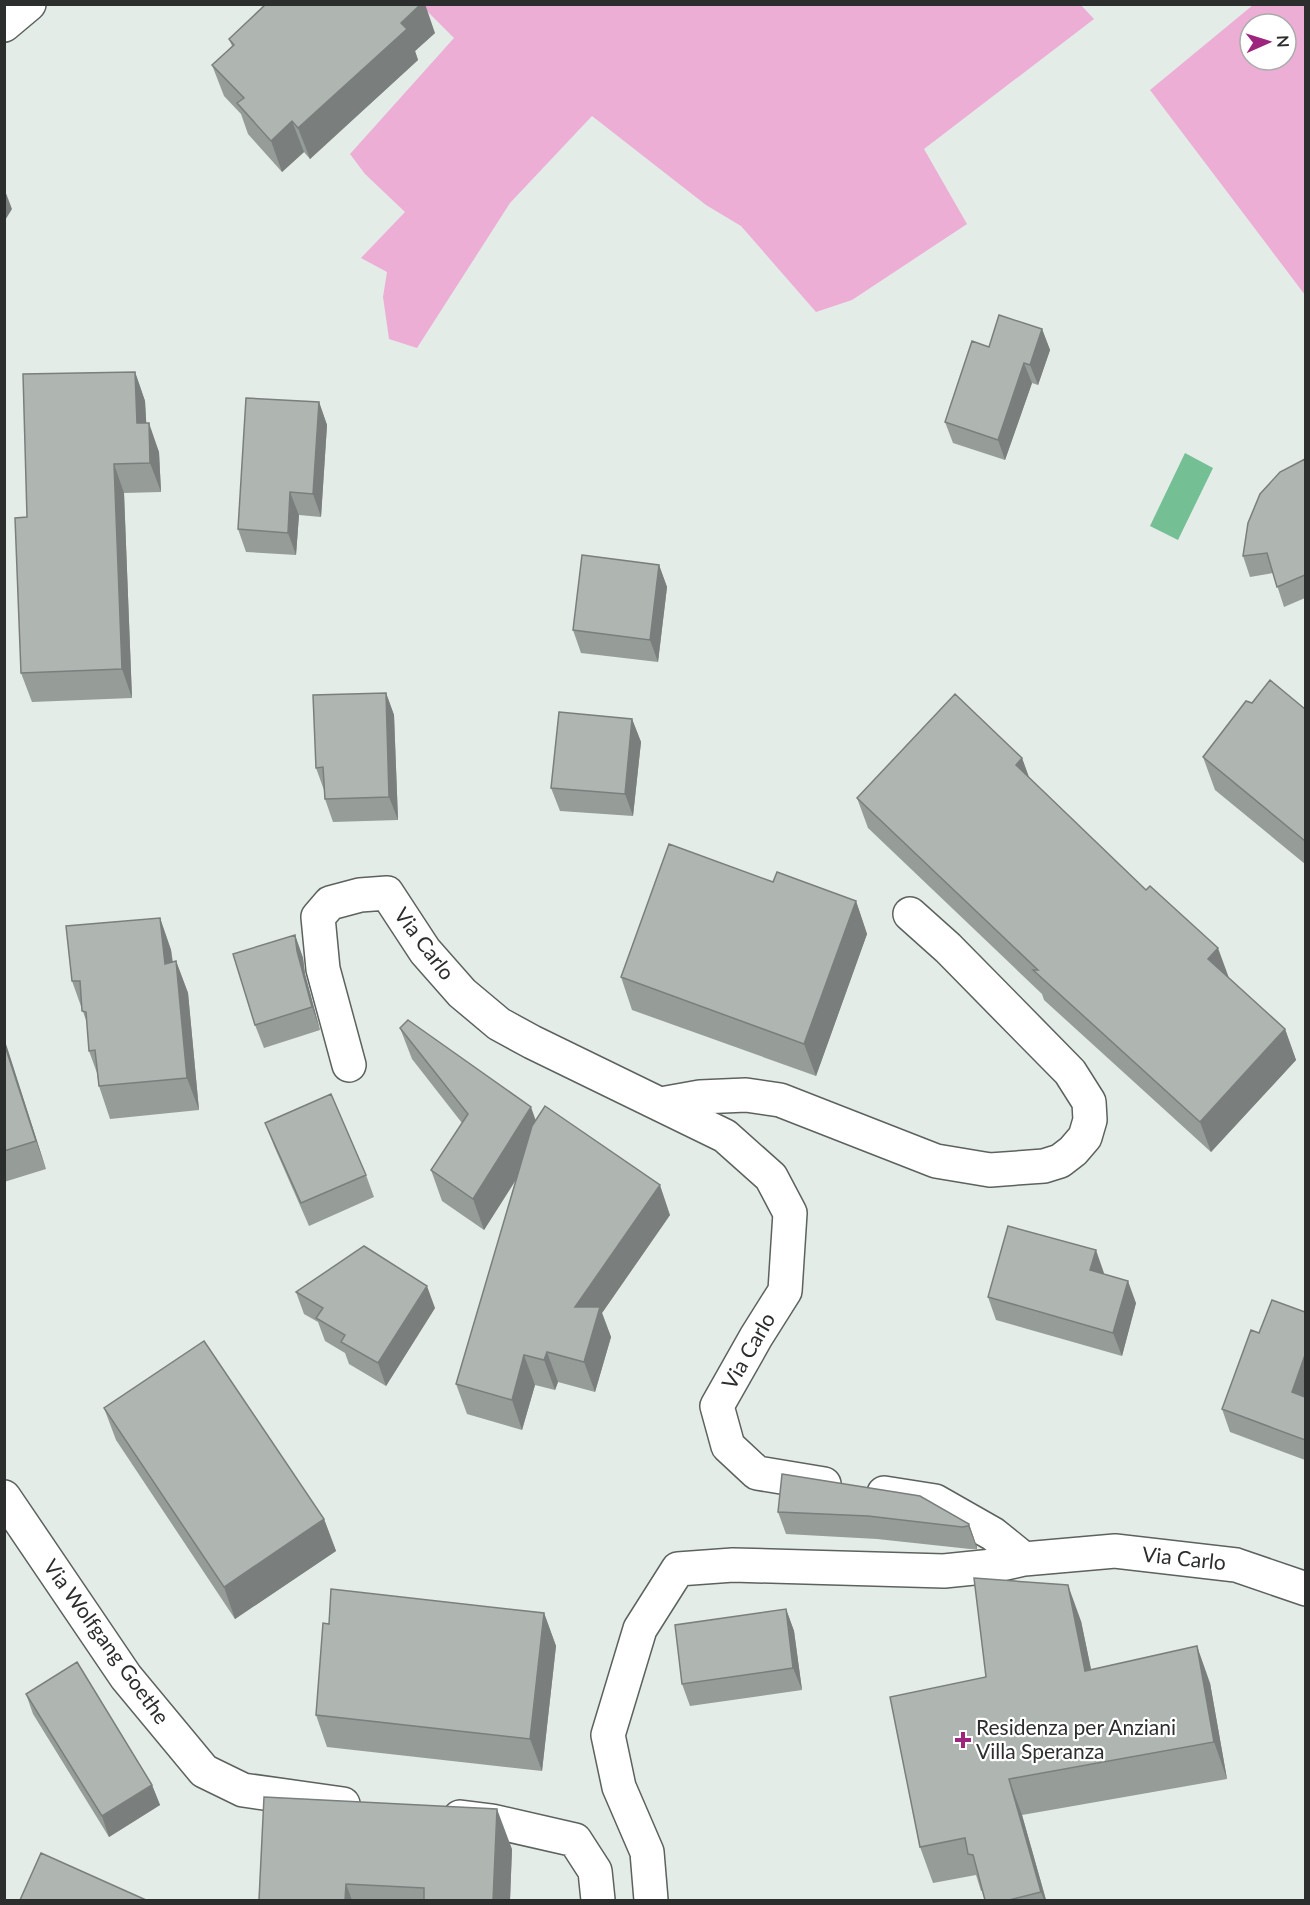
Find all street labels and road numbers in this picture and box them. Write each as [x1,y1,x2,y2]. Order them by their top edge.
street label: Via Carlo [390,902,461,984]
street label: Via Carlo [716,1308,780,1393]
street label: Via Carlo [1141,1541,1227,1574]
street label: Via Wolfgang Goethe [39,1554,175,1728]

